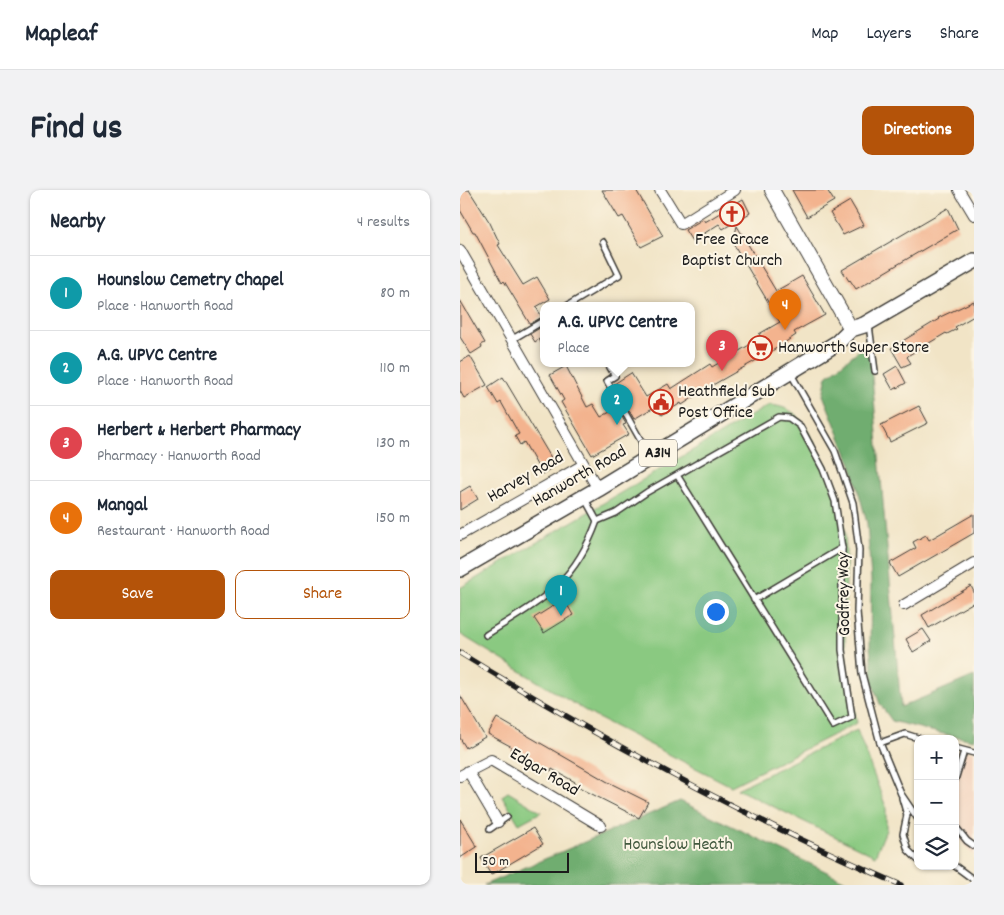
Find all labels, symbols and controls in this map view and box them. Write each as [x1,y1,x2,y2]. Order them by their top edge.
text: Mapleaf [25,18,97,52]
text: Map [811,22,838,47]
text: Layers [866,22,912,47]
text: Share [940,22,979,47]
text: Find us [30,105,122,155]
button: Directions [862,106,974,155]
church icon: Free Grace Baptist Church [719,201,745,227]
text: Nearby [50,208,105,238]
text: 4 results [357,211,410,234]
place label: Free Grace Baptist Church [682,228,782,274]
text: Hounslow Cemetry Chapel [97,268,284,295]
text: 1 [64,282,68,305]
text: 80 m [380,282,410,305]
pin: 4 [769,289,801,330]
text: Place · Hanworth Road [97,295,233,318]
popup [540,302,695,367]
text: A.G. UPVC Centre [557,310,678,337]
pin: 3 [706,330,738,371]
supermarket icon: Hanworth Super Store [747,335,773,361]
place label: Hanworth Super Store [778,336,929,361]
text: Place [557,337,589,360]
text: A.G. UPVC Centre [97,343,217,370]
text: 2 [63,357,70,380]
text: 110 m [380,357,410,380]
text: Place · Hanworth Road [97,370,233,393]
place label: Heathfield Sub Post Office [678,380,775,426]
pin: 2 [601,384,633,425]
public building icon: Heathfield Sub Post Office [648,389,674,415]
text: Herbert & Herbert Pharmacy [97,418,301,445]
text: 3 [62,432,70,455]
text: 130 m [376,432,410,455]
street label: Hanworth Road [528,440,632,514]
road number: A314 [639,440,677,466]
text: Pharmacy · Hanworth Road [97,445,261,468]
street label: Harvey Road [483,446,569,510]
text: Mangal [97,493,148,520]
text: 4 [63,507,69,530]
text: 150 m [376,507,410,530]
text: Restaurant · Hanworth Road [97,520,270,543]
street label: Godfrey Way [832,551,858,636]
button: Save [50,570,225,619]
button: Share [235,570,410,619]
pin: 1 [545,575,577,616]
your location [703,599,729,625]
map controls [914,735,959,870]
button: + [914,735,959,780]
street label: Edgar Road [504,742,584,804]
button: − [914,780,959,825]
button: layers [914,825,959,870]
park label: Hounslow Heath [623,833,733,858]
scale bar [475,850,569,873]
text: 50 m [482,852,509,872]

